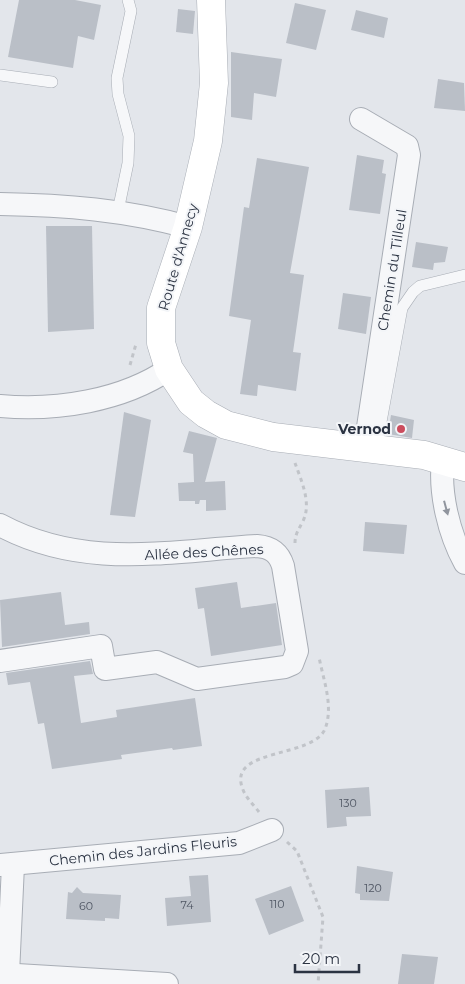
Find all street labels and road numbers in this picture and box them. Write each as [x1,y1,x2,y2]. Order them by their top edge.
street label: Route d'Annecy [154,201,202,313]
street label: Chemin du Tilleul [373,208,411,332]
street label: Allée des Chênes [144,540,264,564]
street label: Chemin des Jardins Fleuris [48,832,238,870]

